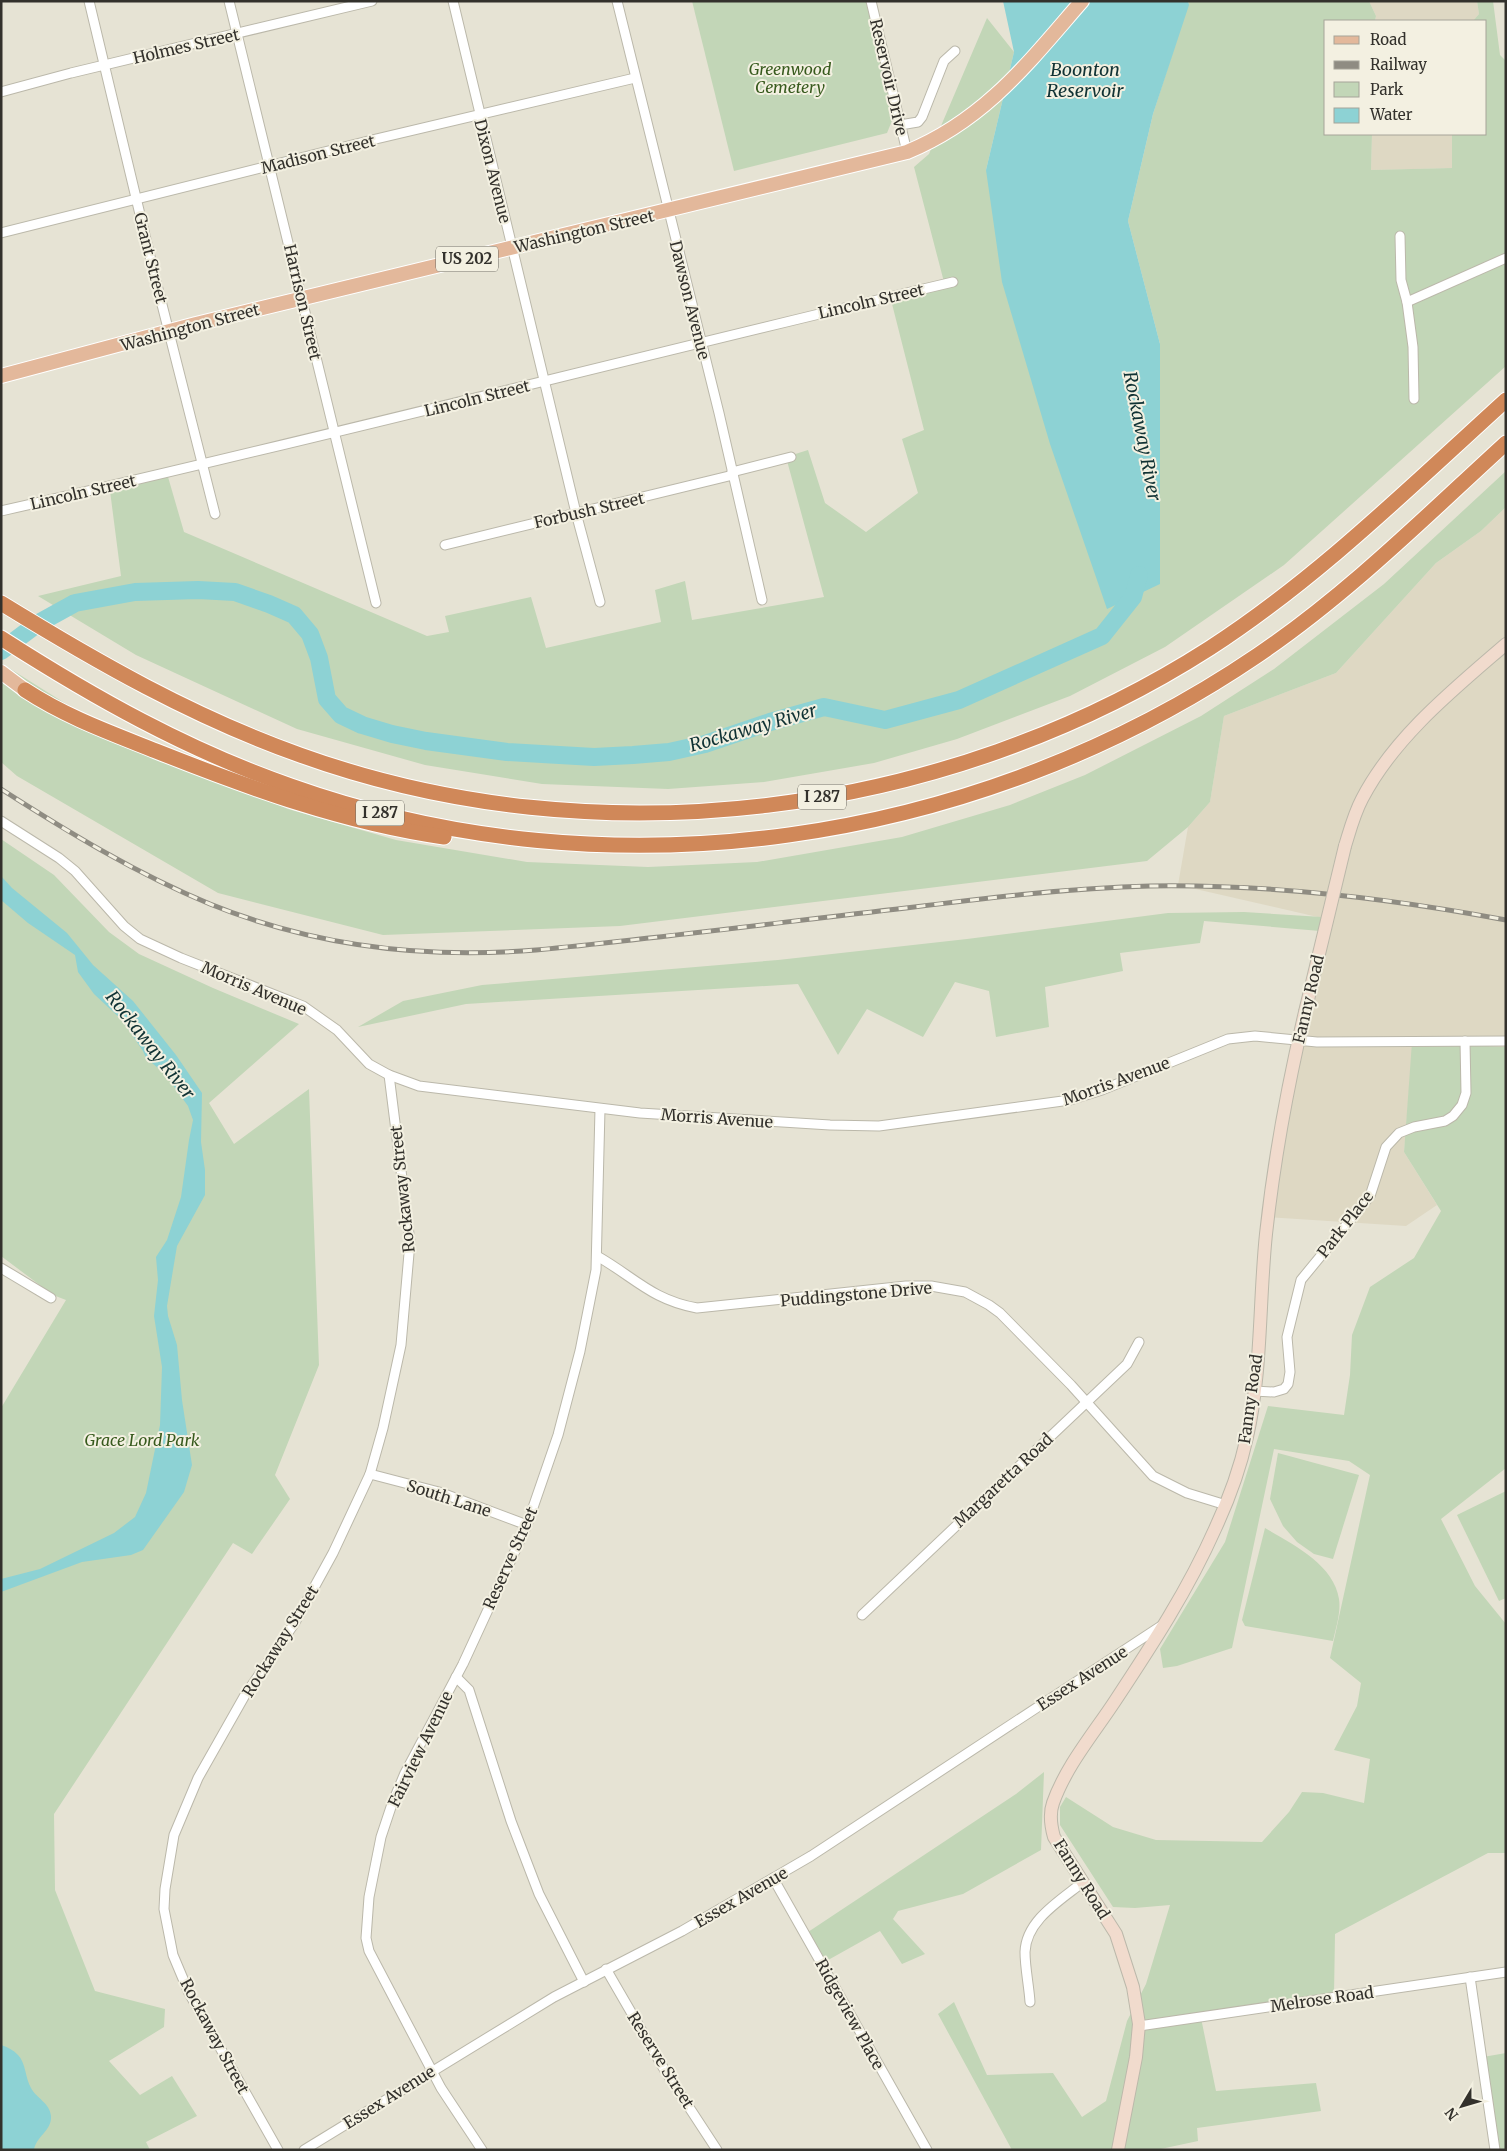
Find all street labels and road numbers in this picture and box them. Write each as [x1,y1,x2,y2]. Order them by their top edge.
street label: Reservoir Drive [866,17,912,137]
street label: Holmes Street [131,24,242,68]
street label: Dixon Avenue [470,117,516,225]
street label: Madison Street [259,130,378,178]
street label: Washington Street [511,205,657,257]
street label: Grant Street [130,210,172,306]
street label: Dawson Avenue [666,238,714,362]
street label: Harrison Street [280,242,326,363]
road number: US 202 [436,246,498,272]
street label: Lincoln Street [816,279,927,323]
street label: Washington Street [117,299,262,355]
street label: Lincoln Street [422,375,532,421]
street label: Lincoln Street [28,470,139,514]
street label: Forbush Street [532,487,647,532]
road number: I 287 [798,784,846,810]
road number: I 287 [356,800,404,826]
street label: Fanny Road [1288,952,1328,1045]
street label: Morris Avenue [198,957,310,1019]
street label: Morris Avenue [1060,1052,1172,1110]
street label: Morris Avenue [660,1104,774,1132]
street label: Rockaway Street [385,1124,419,1254]
street label: Park Place [1313,1187,1377,1261]
street label: Puddingstone Drive [779,1277,933,1311]
street label: Fanny Road [1234,1352,1266,1445]
street label: Margaretta Road [949,1429,1057,1531]
street label: South Lane [404,1475,494,1521]
street label: Reserve Street [478,1503,542,1612]
street label: Rockaway Street [238,1581,323,1701]
street label: Essex Avenue [1033,1641,1131,1715]
street label: Fairview Avenue [383,1688,457,1810]
street label: Fanny Road [1050,1835,1115,1923]
street label: Essex Avenue [691,1862,791,1932]
street label: Ridgeview Place [811,1955,889,2073]
street label: Rockaway Street [176,1975,254,2098]
street label: Melrose Road [1269,1982,1375,2016]
street label: Reserve Street [623,2008,699,2113]
street label: Essex Avenue [340,2061,438,2133]

